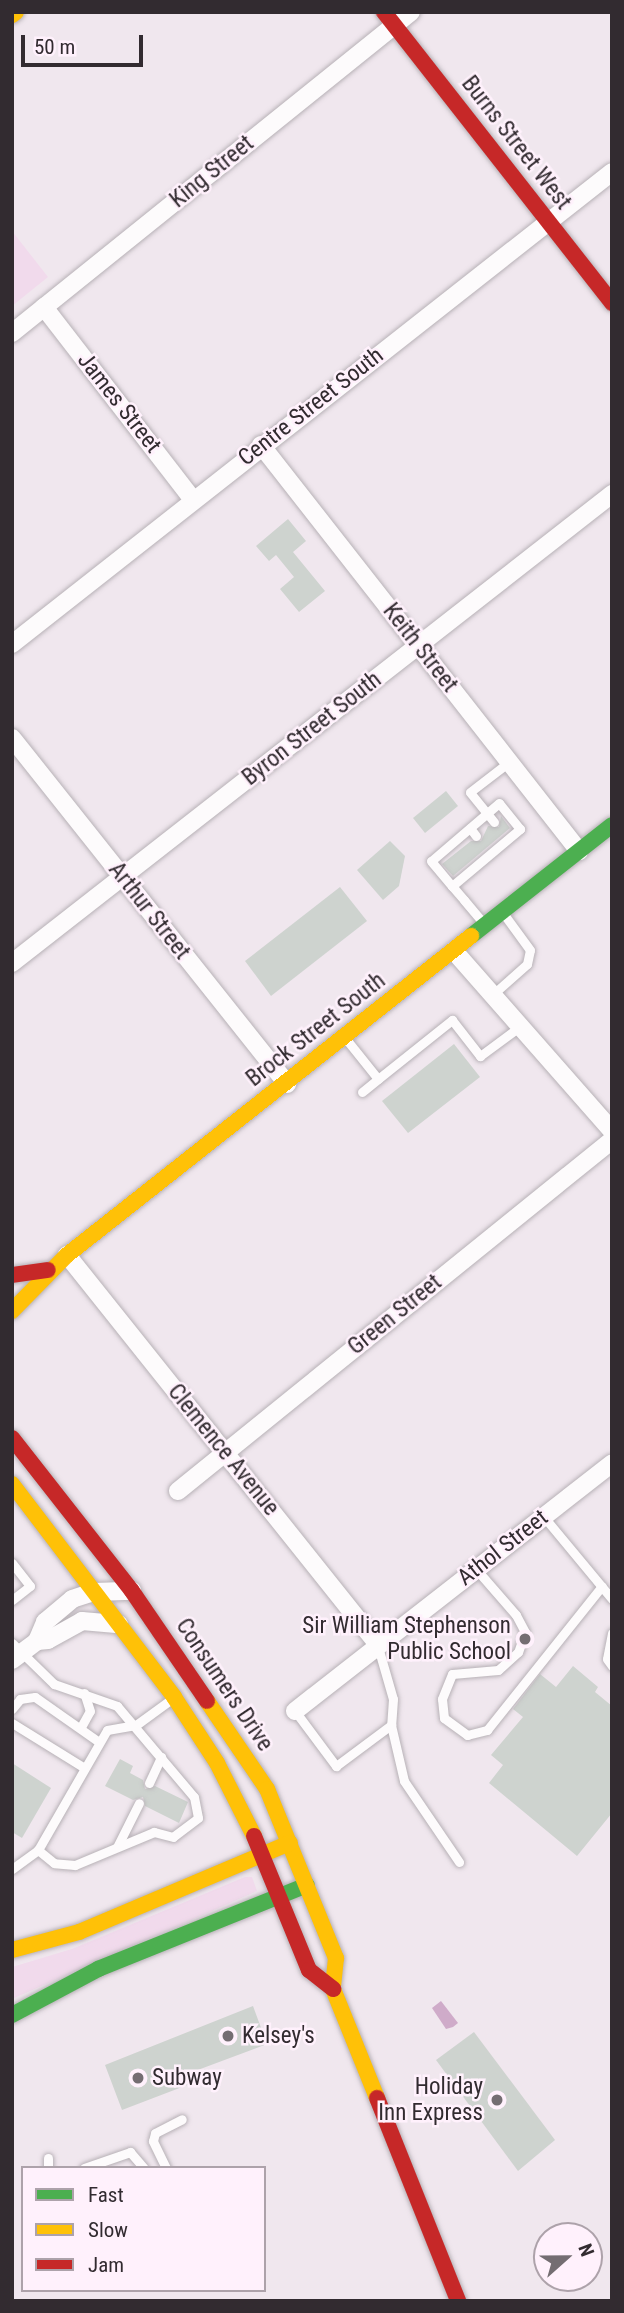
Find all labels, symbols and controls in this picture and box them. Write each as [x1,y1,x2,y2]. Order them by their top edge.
scale bar [24,21,147,65]
text: 50 m [34,35,75,59]
street label: Burns Street West [455,71,577,215]
street label: King Street [165,130,259,214]
street label: Centre Street South [233,342,389,472]
street label: James Street [71,347,167,459]
street label: Keith Street [377,598,463,698]
street label: Byron Street South [237,666,387,792]
street label: Arthur Street [102,857,196,965]
street label: Brock Street South [241,967,391,1093]
street label: Green Street [343,1269,447,1361]
street label: Clemence Avenue [162,1379,284,1521]
street label: Athol Street [452,1504,554,1592]
place label: Sir William Stephenson Public School [302,1612,511,1666]
street label: Consumers Drive [169,1613,279,1757]
marker: Sir William Stephenson Public School [517,1631,533,1647]
place label: Kelsey's [242,2022,315,2050]
marker: Kelsey's [220,2028,236,2044]
place label: Subway [152,2064,222,2092]
marker: Subway [130,2070,146,2086]
place label: Holiday Inn Express [378,2073,483,2127]
marker: Holiday Inn Express [489,2092,505,2108]
legend [21,2166,266,2292]
text: Fast [88,2183,124,2207]
text: Slow [88,2218,128,2242]
north arrow [533,2222,603,2292]
text: N [573,2240,599,2260]
text: Jam [88,2253,124,2277]

